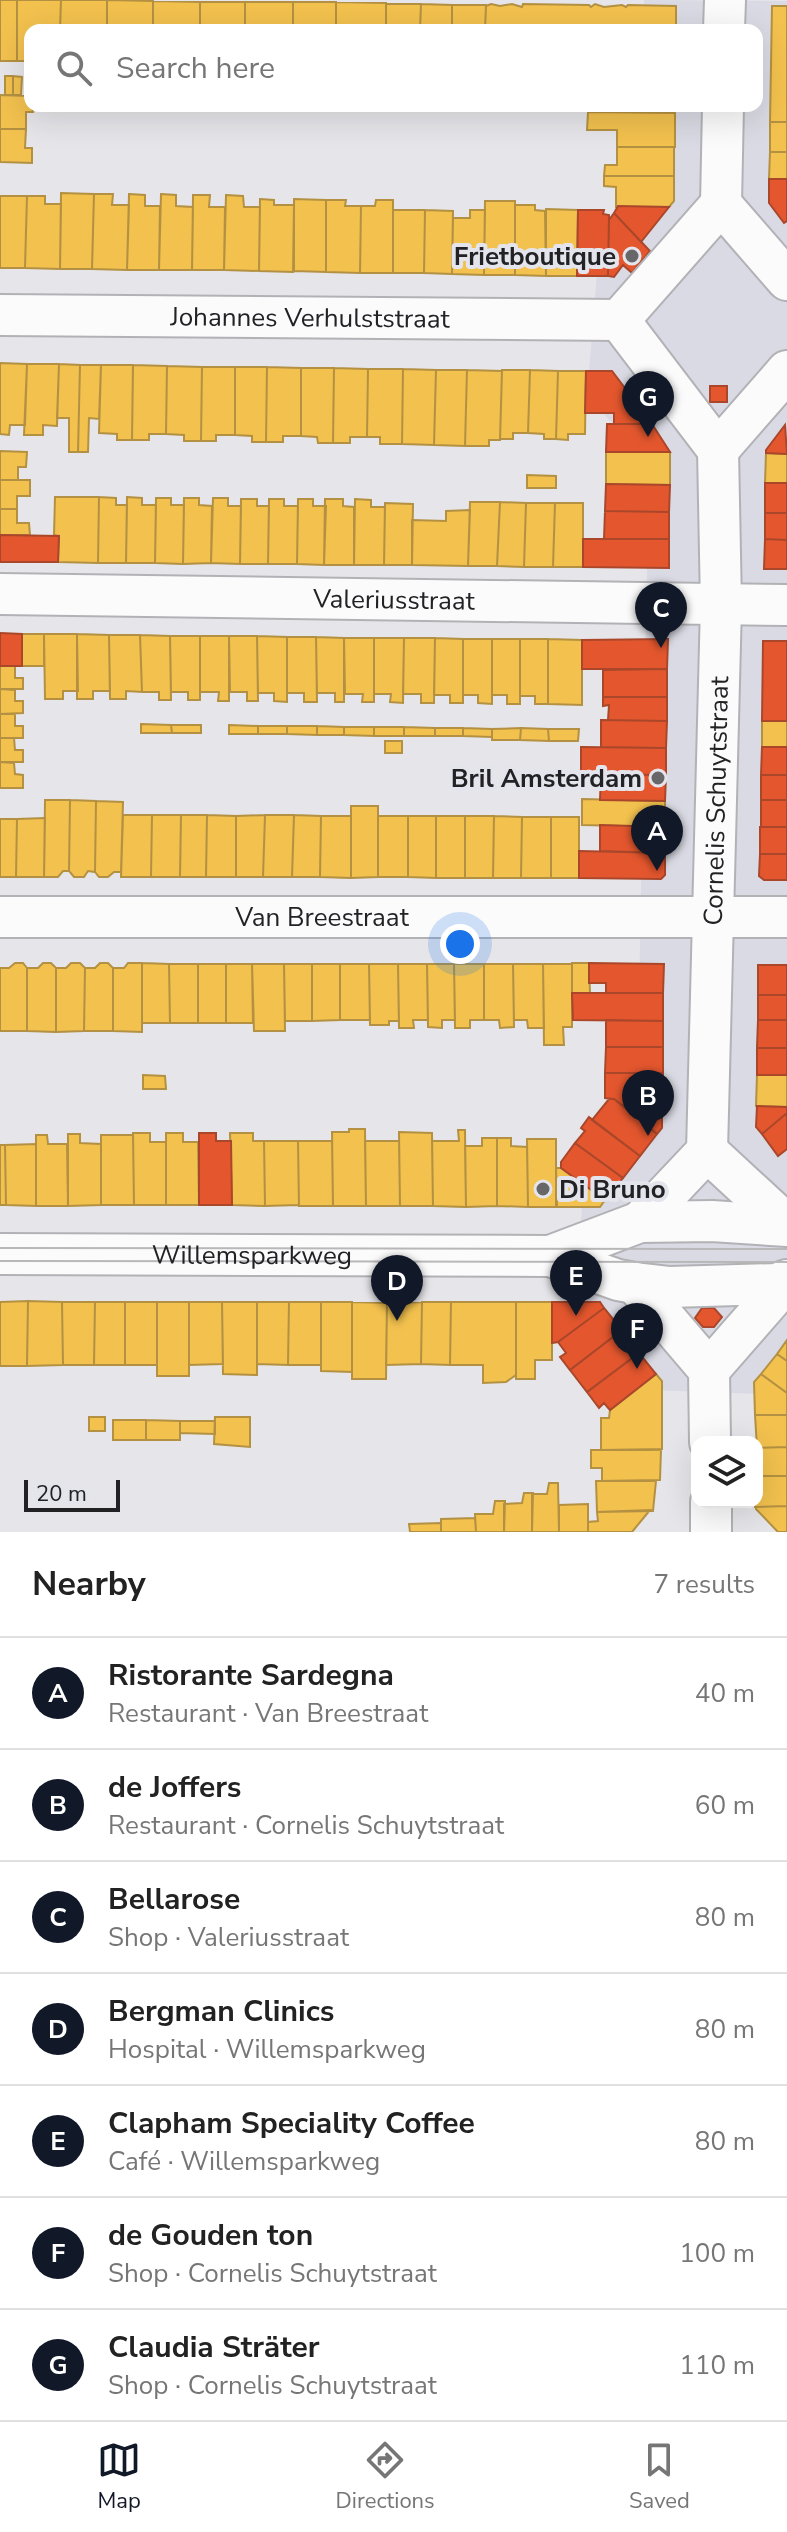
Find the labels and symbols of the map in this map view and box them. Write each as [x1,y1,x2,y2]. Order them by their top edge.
place label: Frietboutique [454,239,616,274]
marker: Frietboutique [623,247,641,265]
street label: Johannes Verhulststraat [169,299,451,337]
pin: G [622,371,674,437]
street label: Valeriusstraat [312,581,476,619]
pin: C [635,582,687,648]
street label: Cornelis Schuytstraat [696,675,737,926]
place label: Bril Amsterdam [451,761,642,796]
marker: Bril Amsterdam [649,769,667,787]
pin: A [631,805,683,871]
street label: Van Breestraat [234,900,410,935]
your location [440,924,480,964]
pin: B [622,1070,674,1136]
place label: Di Bruno [559,1172,666,1207]
marker: Di Bruno [534,1180,552,1198]
street label: Willemsparkweg [152,1238,352,1273]
pin: E [550,1250,602,1316]
pin: D [371,1255,423,1321]
pin: F [611,1303,663,1369]
scale bar [24,1476,120,1512]

